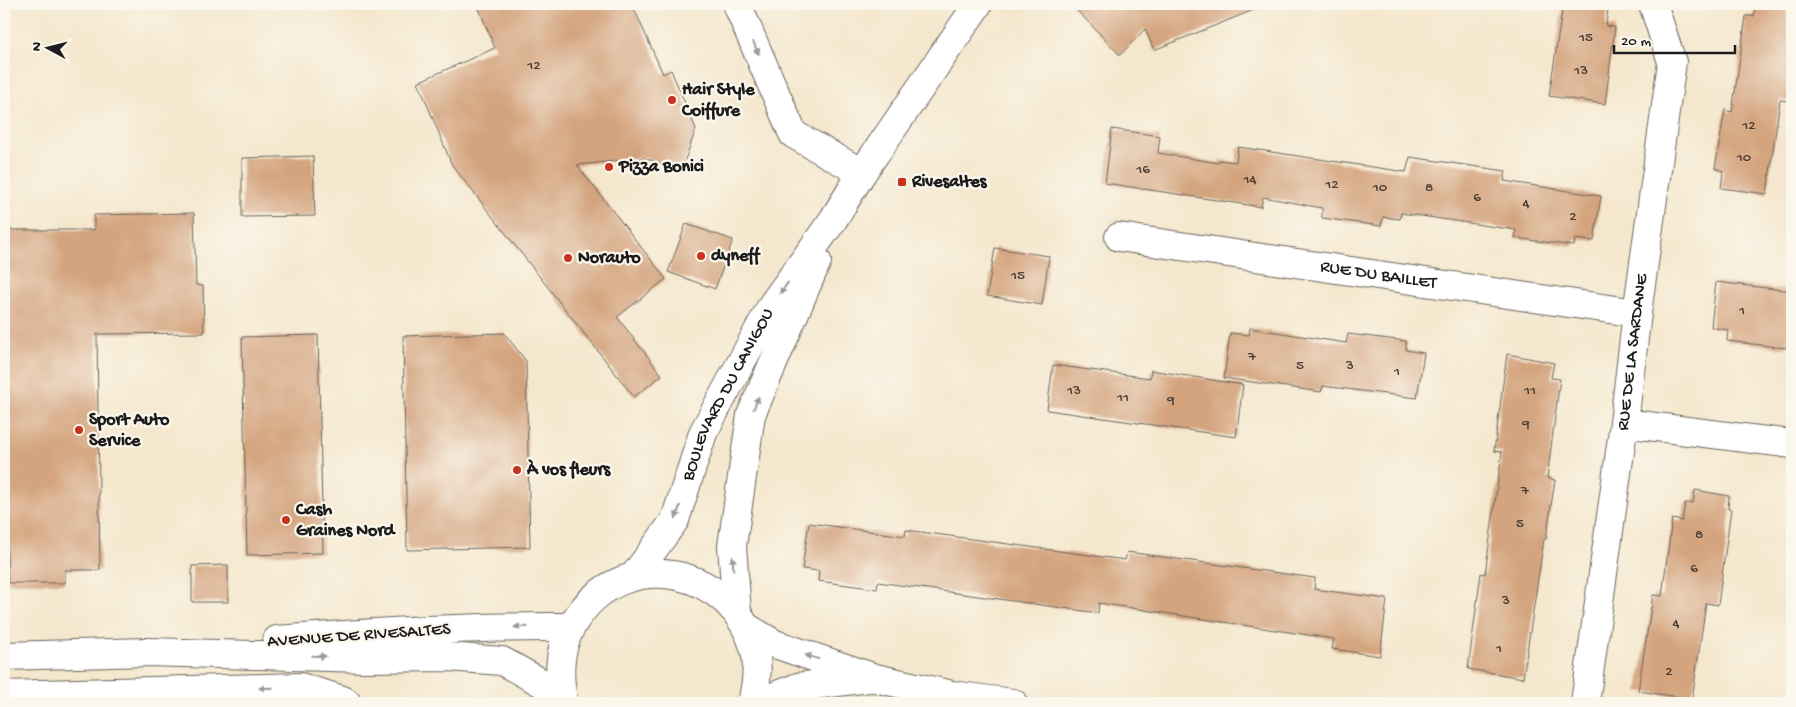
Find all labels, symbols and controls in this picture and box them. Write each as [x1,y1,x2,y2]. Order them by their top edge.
north arrow [22,22,72,72]
scale bar [1614,22,1735,54]
house number: 15 [1578,29,1593,47]
text: 20 m [1621,33,1651,51]
text: N [29,41,47,52]
one-way arrow [753,41,761,55]
house number: 12 [526,57,541,75]
house number: 13 [1573,62,1588,80]
place label: Hair Style Coiffure [681,80,755,122]
marker: Hair Style Coiffure [666,94,678,106]
house number: 12 [1741,117,1756,135]
house number: 10 [1736,149,1752,167]
place label: Pizza Bonici [618,157,704,178]
marker: Pizza Bonici [603,161,615,173]
house number: 16 [1135,161,1150,179]
house number: 14 [1242,171,1257,189]
place label: Rivesaltes [911,172,988,193]
marker: Rivesaltes [896,176,908,188]
house number: 12 [1324,176,1339,194]
house number: 10 [1372,179,1388,197]
house number: 8 [1425,179,1433,197]
house number: 6 [1473,189,1481,207]
house number: 4 [1522,195,1530,213]
house number: 2 [1569,208,1577,226]
place label: dyneff [711,246,761,267]
place label: Norauto [578,248,641,269]
marker: dyneff [695,250,707,262]
marker: Norauto [562,252,574,264]
street label: RUE DU BAILLET [1319,256,1439,294]
house number: 15 [1010,267,1025,285]
street label: RUE DE LA SARDANE [1613,272,1653,432]
one-way arrow [779,281,789,295]
house number: 1 [1738,302,1745,320]
street label: BOULEVARD DU CANIGOU [677,305,779,484]
house number: 7 [1247,348,1257,366]
house number: 5 [1296,357,1304,375]
house number: 3 [1345,357,1354,375]
house number: 1 [1393,363,1400,381]
house number: 13 [1066,382,1081,400]
house number: 11 [1523,382,1536,400]
house number: 11 [1116,389,1129,407]
house number: 9 [1166,392,1175,410]
one-way arrow [753,396,761,410]
place label: Sport Auto Service [89,410,170,452]
house number: 9 [1521,416,1530,434]
marker: Sport Auto Service [73,424,85,436]
place label: À vos fleurs [526,459,612,481]
marker: À vos fleurs [511,464,523,476]
house number: 7 [1520,482,1530,500]
place label: Cash Graines Nord [295,500,397,542]
one-way arrow [673,505,681,520]
marker: Cash Graines Nord [280,514,292,526]
house number: 5 [1516,515,1524,533]
house number: 8 [1695,526,1703,544]
one-way arrow [729,555,737,571]
house number: 6 [1690,560,1698,578]
house number: 3 [1501,592,1510,610]
house number: 4 [1672,615,1680,633]
street label: AVENUE DE RIVESALTES [267,619,452,653]
one-way arrow [513,623,529,631]
house number: 1 [1495,640,1502,658]
one-way arrow [805,652,820,660]
one-way arrow [312,653,328,661]
house number: 2 [1665,663,1673,681]
one-way arrow [258,684,274,692]

